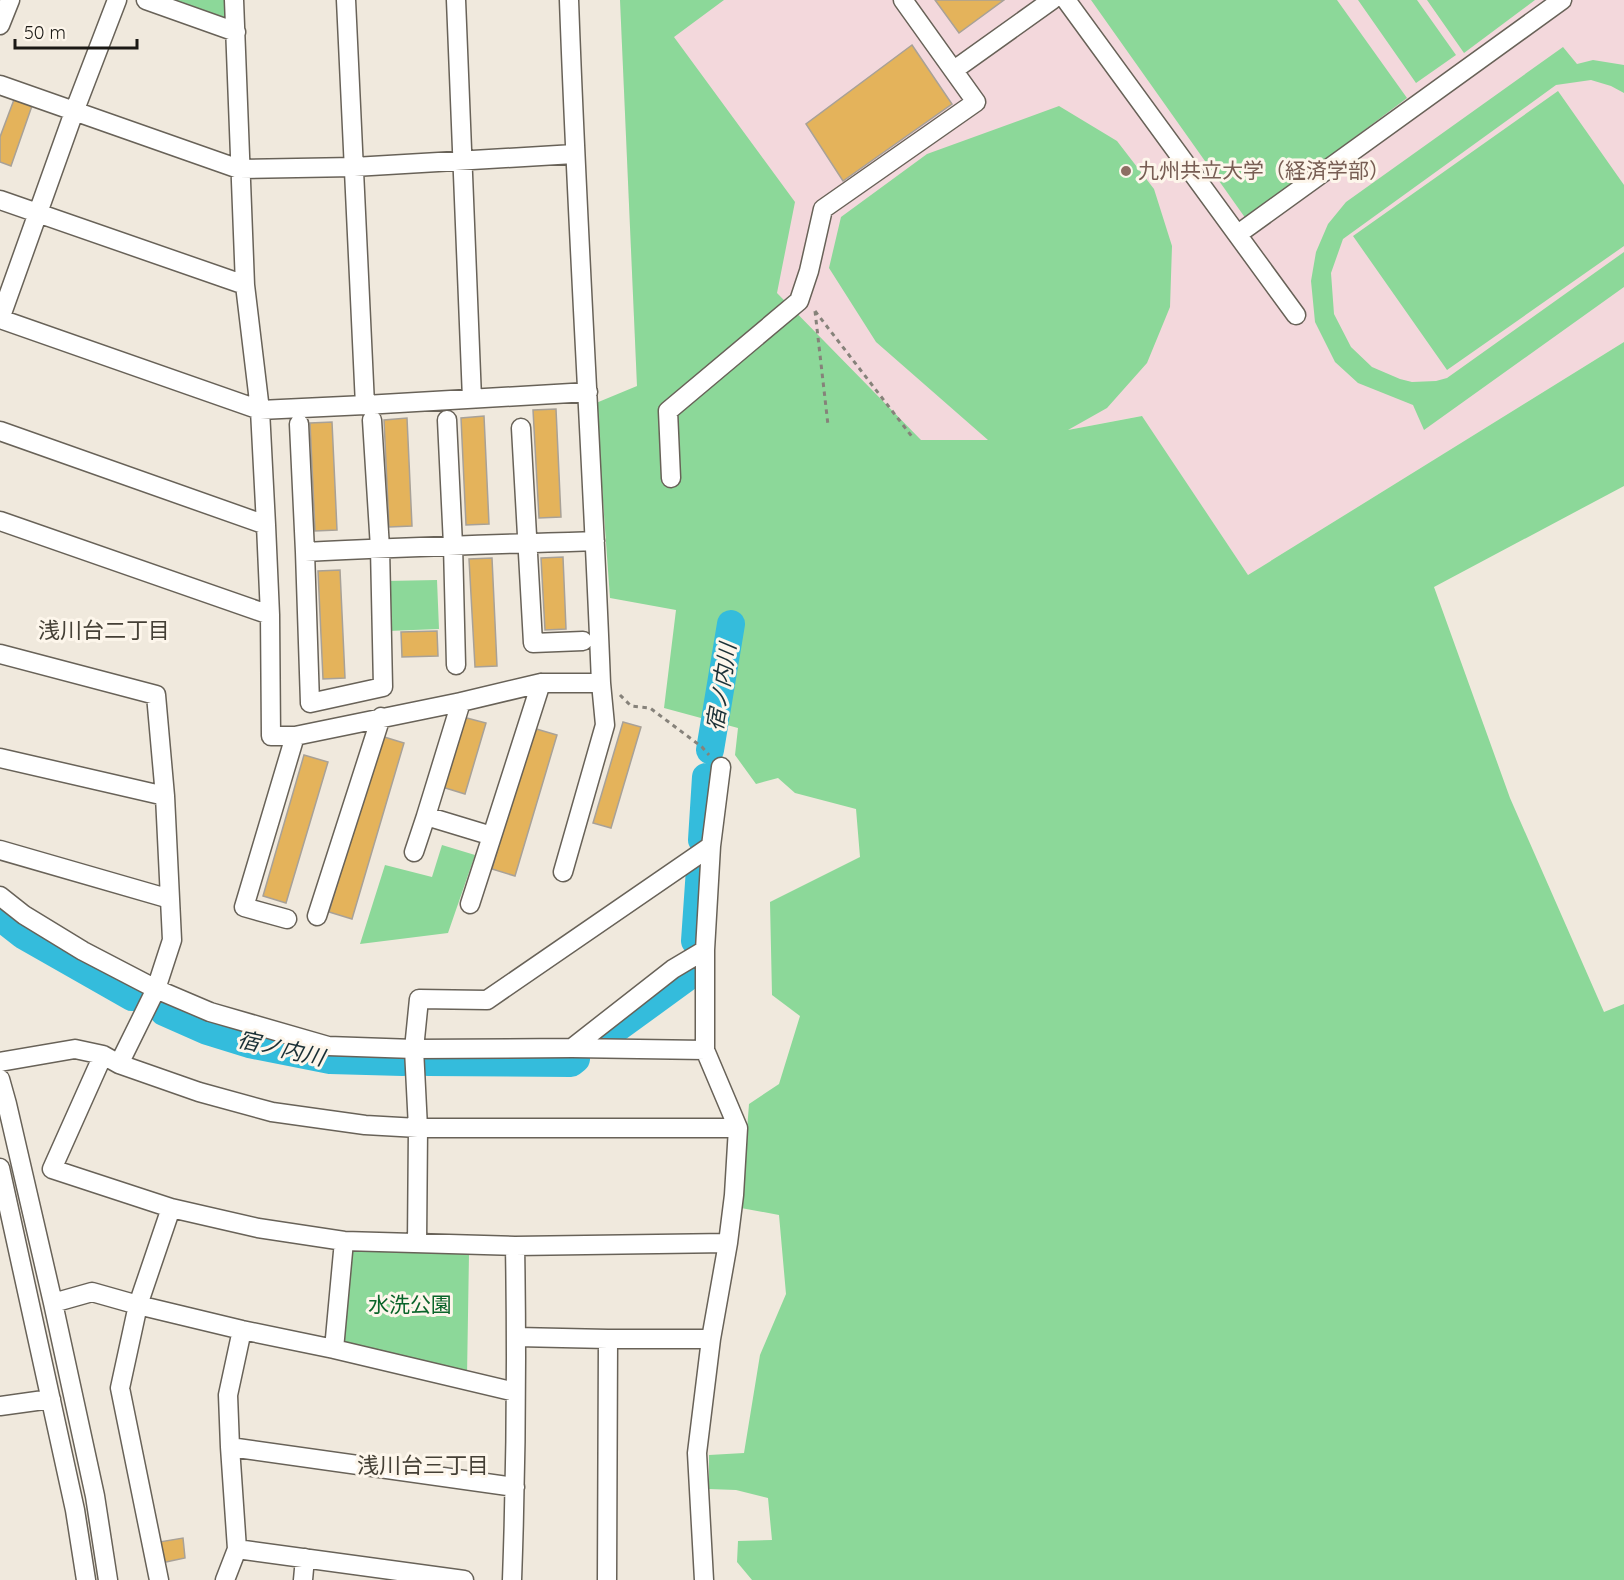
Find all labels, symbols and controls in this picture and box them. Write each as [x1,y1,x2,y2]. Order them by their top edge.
scale bar [15,12,136,50]
text: 50 m [24,21,66,44]
place label: 九州共立大学（経済学部） [1138,157,1390,183]
marker: 九州共立大学（経済学部） [1119,164,1133,178]
district label: 浅川台二丁目 [38,616,170,644]
water label: 宿ノ内川 [700,639,742,733]
water label: 宿ノ内川 [235,1024,329,1072]
park label: 水洗公園 [368,1291,452,1317]
district label: 浅川台三丁目 [357,1451,489,1479]

